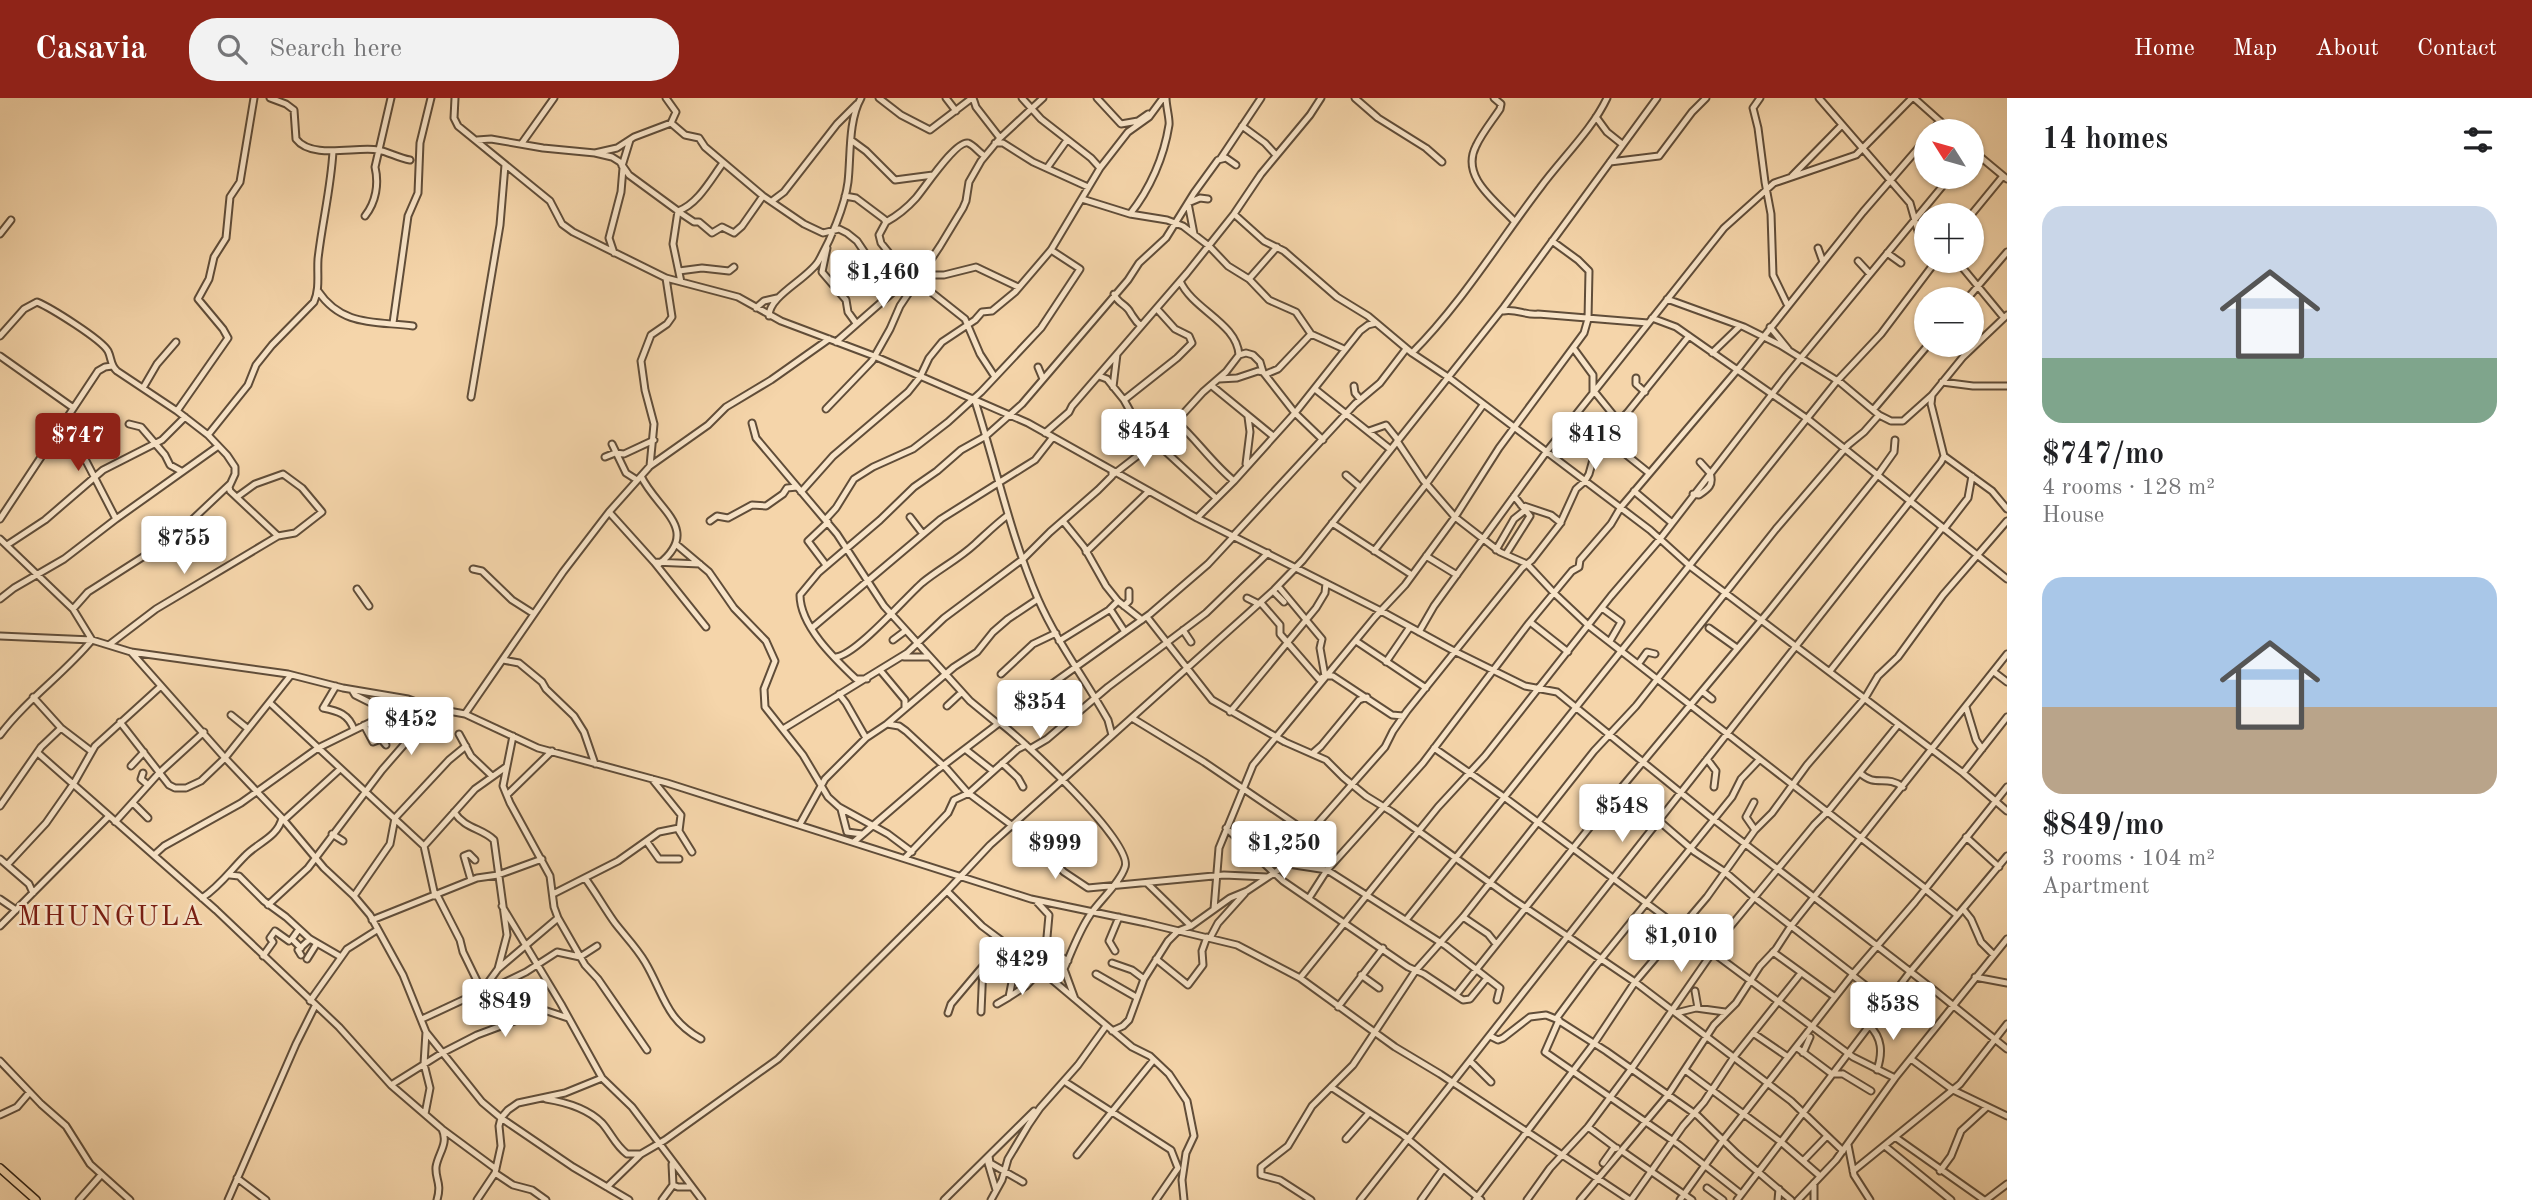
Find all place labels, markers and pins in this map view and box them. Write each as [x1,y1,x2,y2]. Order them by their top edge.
pin: $1,460 [826,250,940,310]
pin: $454 [1103,410,1185,469]
pin: $418 [1554,412,1636,472]
pin: $747 [37,414,119,473]
pin: $755 [143,517,225,576]
pin: $354 [999,680,1081,740]
pin: $452 [370,698,452,757]
pin: $548 [1581,784,1663,844]
pin: $999 [1014,822,1096,881]
pin: $1,250 [1227,822,1341,881]
pin: $1,010 [1624,914,1738,974]
pin: $429 [981,937,1063,997]
pin: $849 [464,979,546,1039]
pin: $538 [1852,982,1934,1042]

